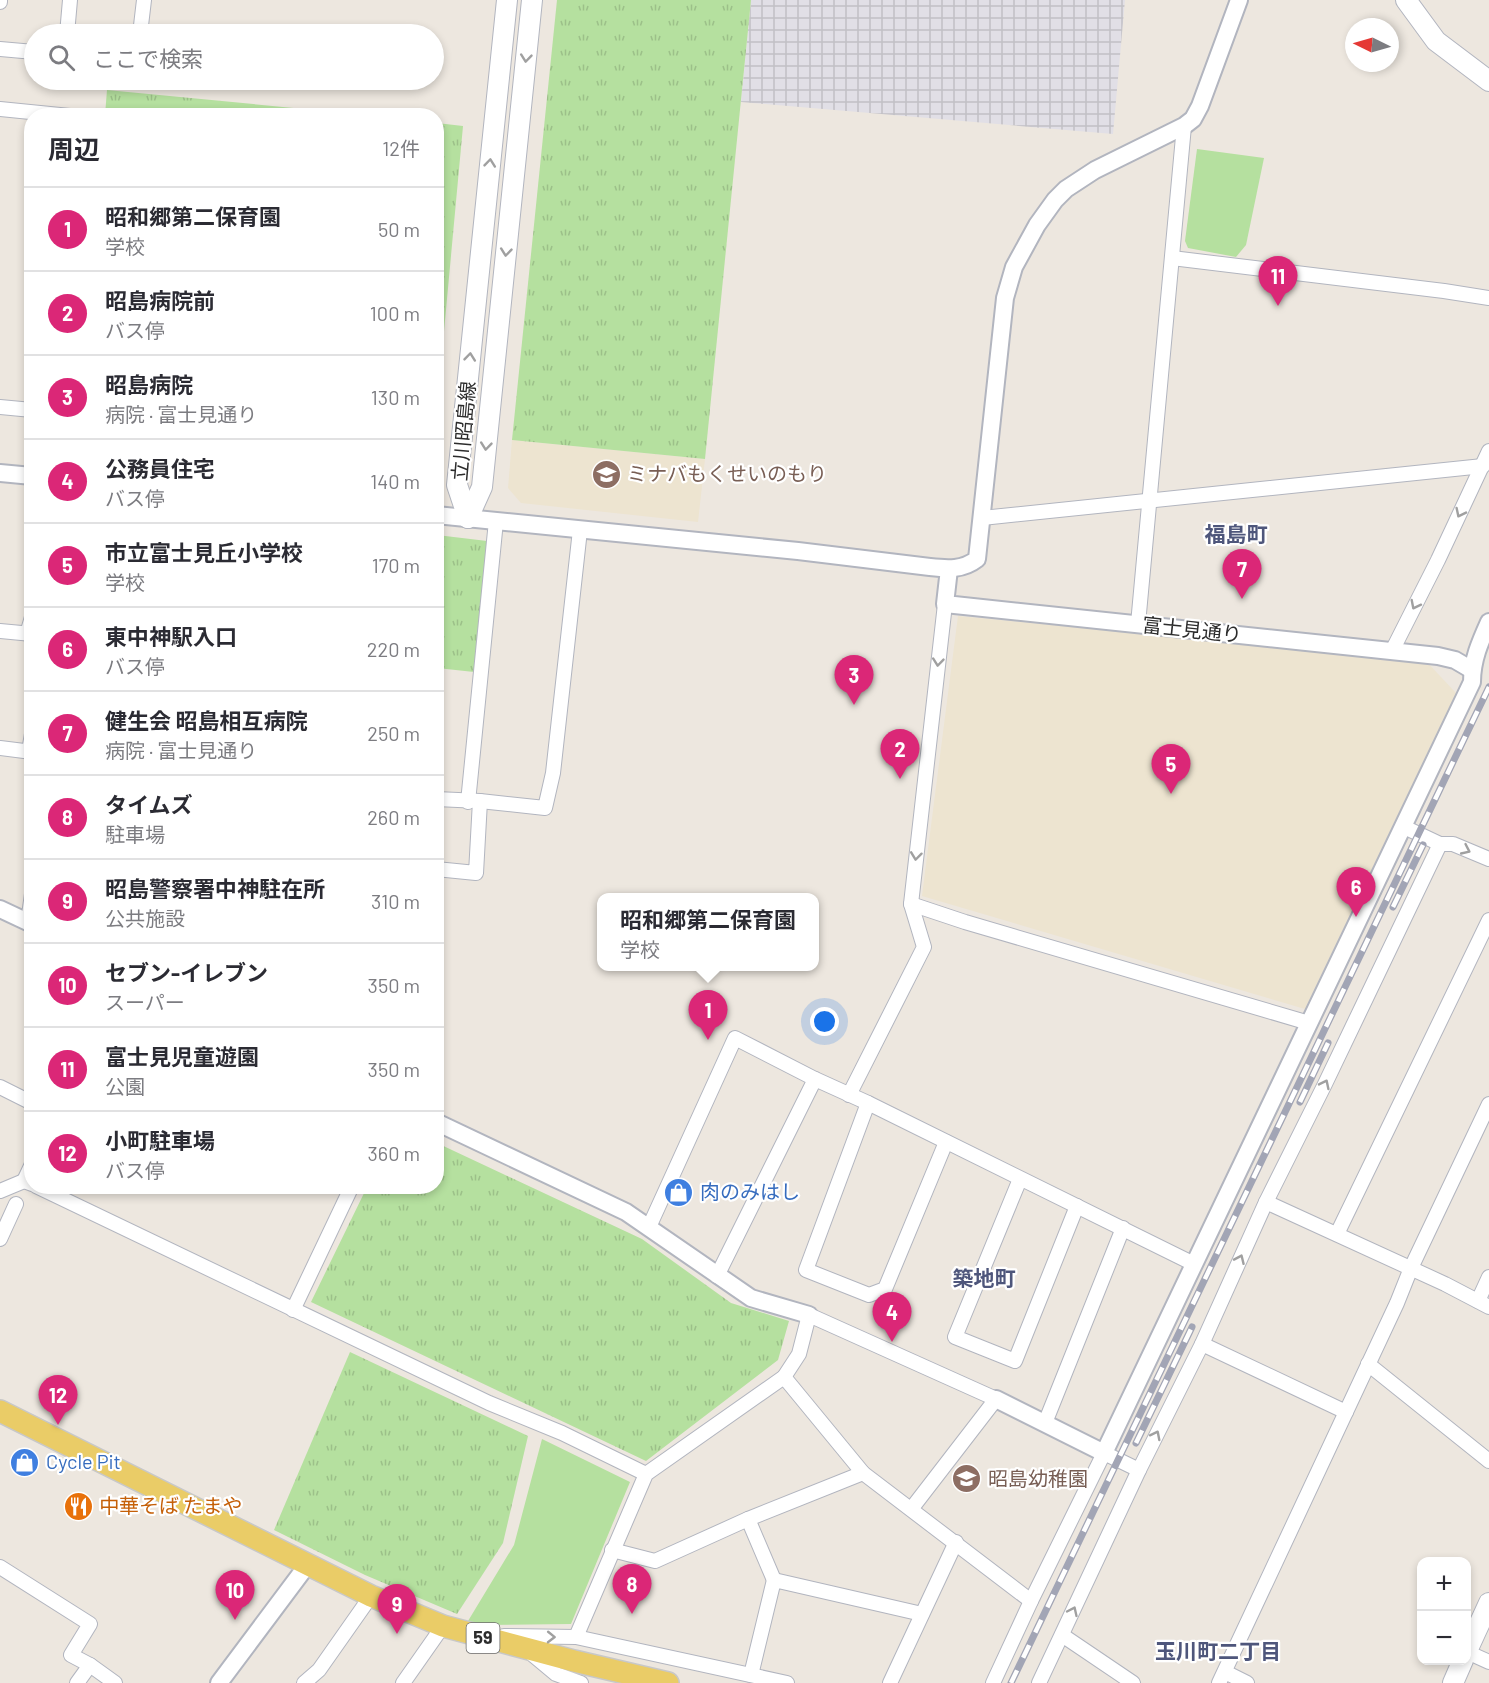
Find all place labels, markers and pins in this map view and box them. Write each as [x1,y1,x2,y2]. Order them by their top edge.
pin: 11 [1258,256,1298,306]
school or university icon: ミナバもくせいのもり [590,458,622,490]
place label: ミナバもくせいのもり [627,461,827,485]
pin: 7 [1222,550,1262,599]
pin: 3 [834,656,874,705]
pin: 2 [880,730,920,779]
pin: 5 [1152,744,1190,794]
pin: 6 [1336,868,1376,917]
pin: 1 [688,990,728,1040]
shop icon: 肉のみはし [663,1176,695,1208]
place label: 肉のみはし [700,1179,800,1203]
pin: 4 [872,1292,912,1342]
pin: 12 [38,1376,78,1425]
shop icon: Cycle Pit [9,1446,41,1478]
place label: Cycle Pit [46,1449,121,1473]
school or university icon: 昭島幼稚園 [951,1463,983,1495]
place label: 昭島幼稚園 [988,1466,1088,1490]
restaurant icon: 中華そば たまや [62,1490,94,1522]
place label: 中華そば たまや [99,1493,242,1517]
pin: 8 [612,1564,652,1614]
pin: 10 [216,1570,254,1620]
pin: 9 [378,1584,416,1634]

